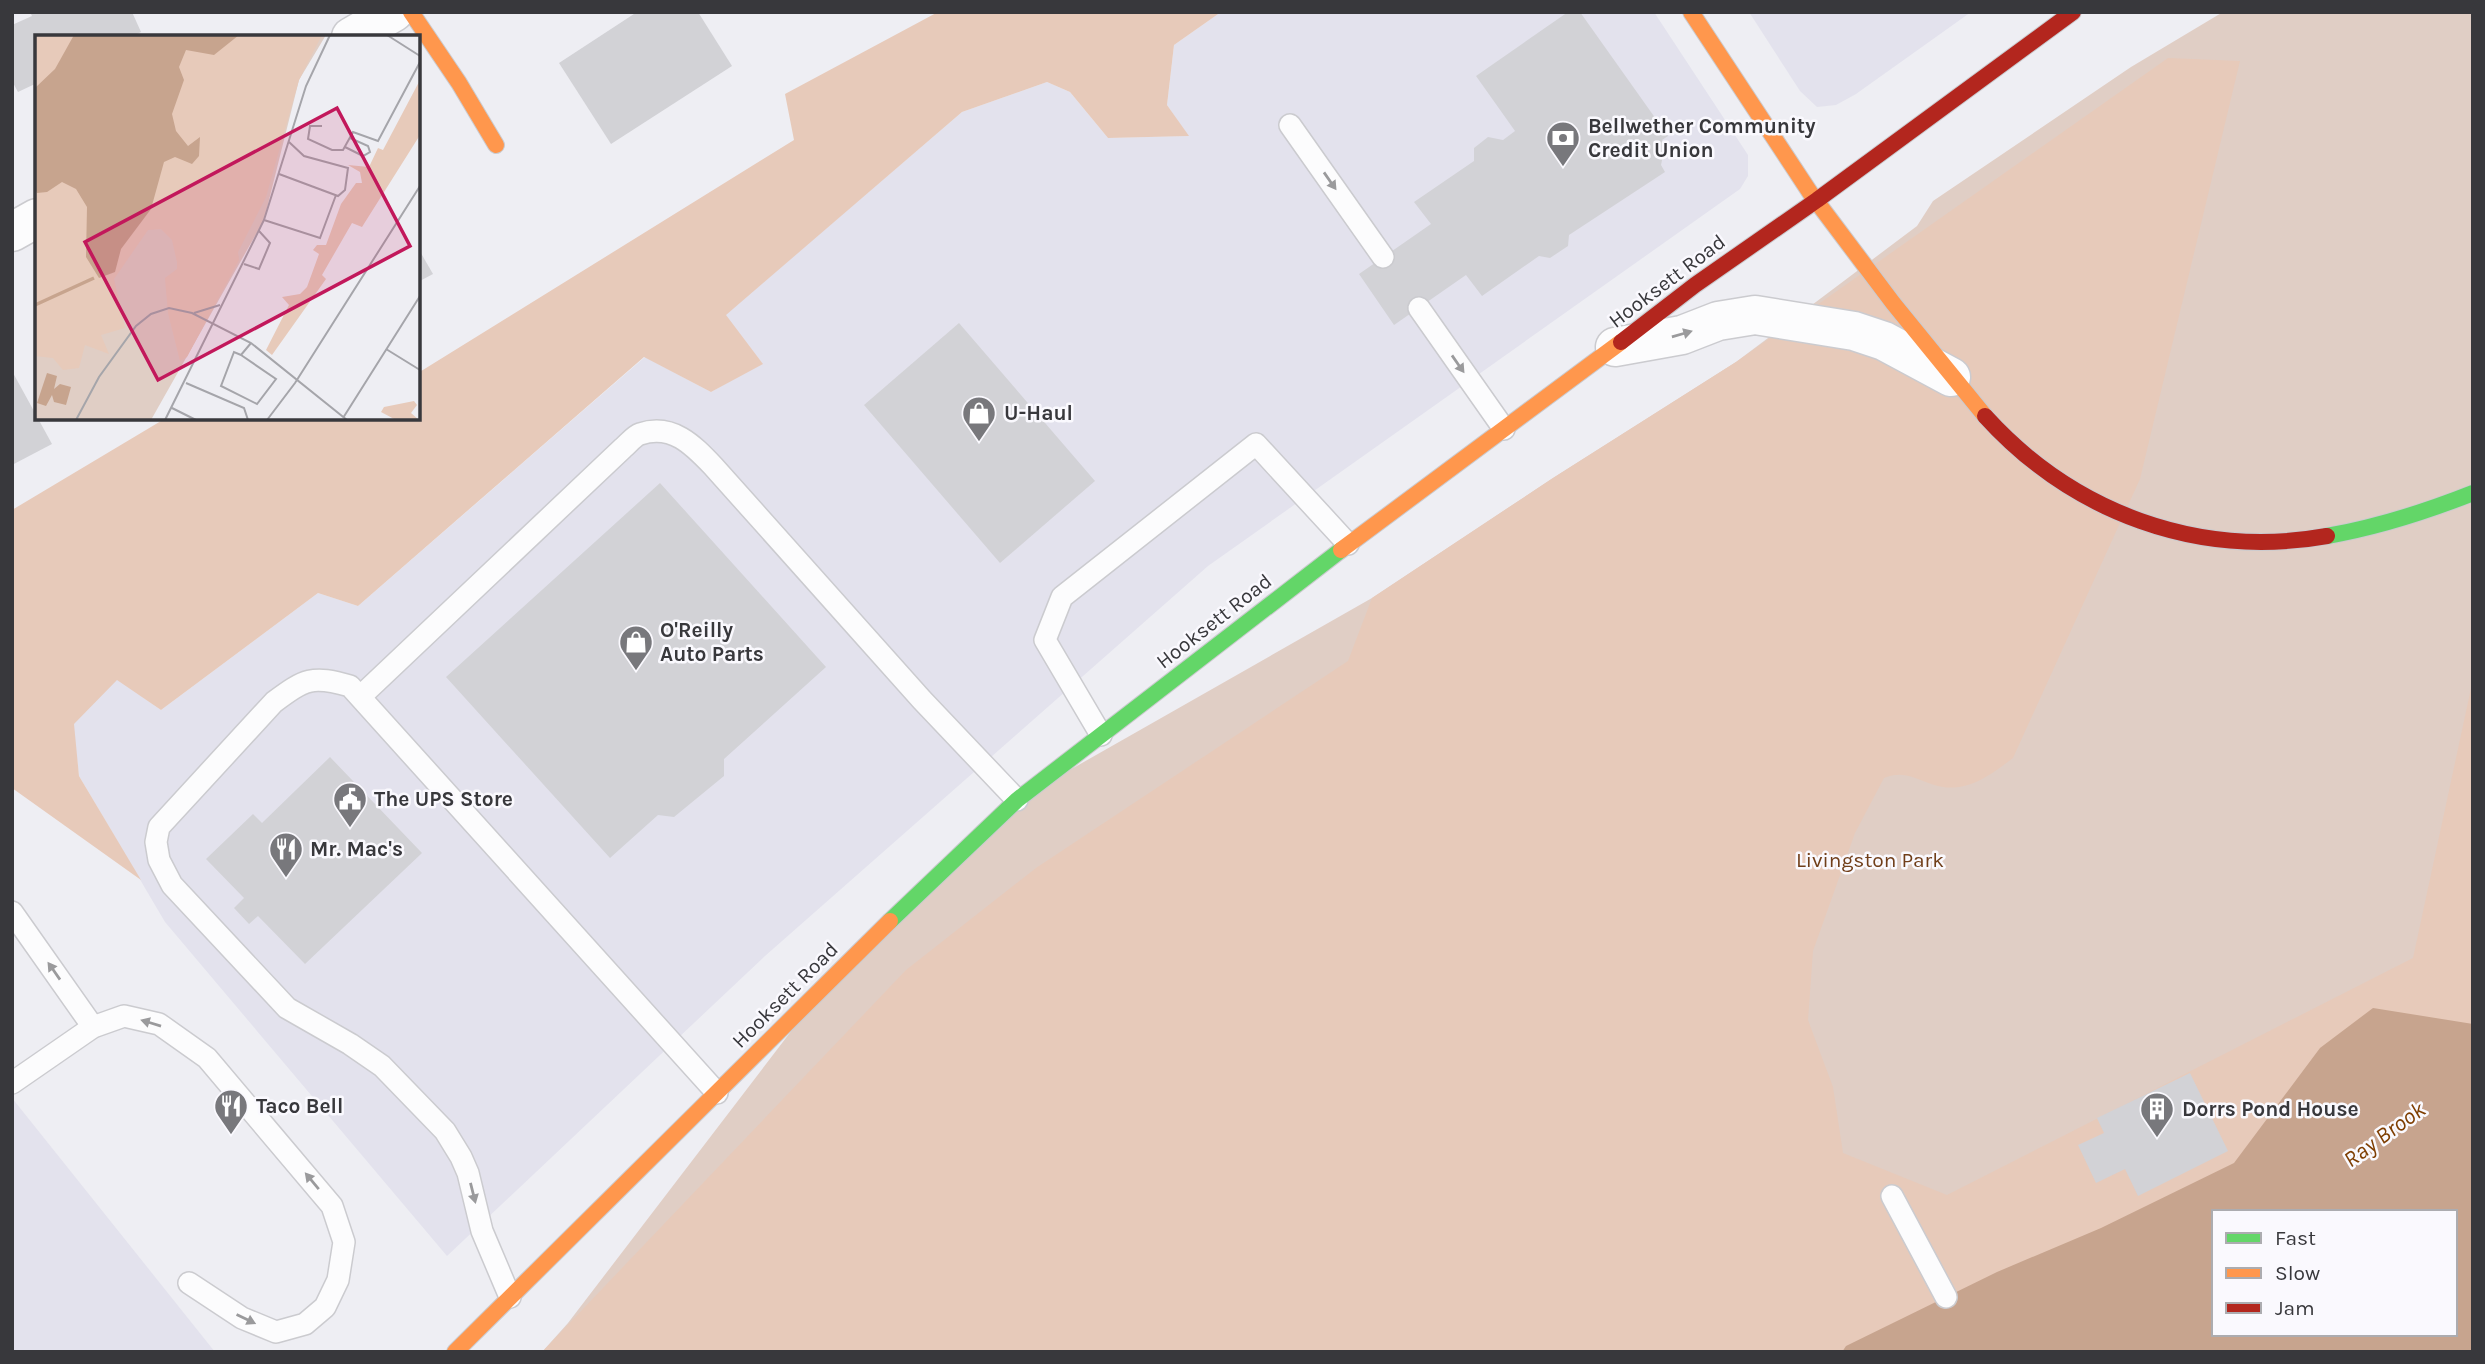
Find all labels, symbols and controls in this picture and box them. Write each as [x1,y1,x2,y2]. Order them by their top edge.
inset map [35,35,420,420]
place label: Bellwether Community Credit Union [1588,114,1816,162]
bank icon: Bellwether Community Credit Union [1544,119,1582,168]
one-way arrow [1323,172,1337,190]
street label: Hooksett Road [1604,229,1730,333]
one-way arrow [1672,328,1693,338]
one-way arrow [1451,355,1465,373]
shop icon: U-Haul [960,394,998,443]
place label: U-Haul [1004,401,1073,425]
street label: Hooksett Road [1152,569,1276,673]
place label: O'Reilly Auto Parts [660,618,764,666]
shop icon: O'Reilly Auto Parts [617,623,655,672]
public building icon: The UPS Store [331,780,369,829]
place label: The UPS Store [374,787,513,811]
restaurant icon: Mr. Mac's [267,830,305,879]
place label: Mr. Mac's [310,837,403,861]
park label: Livingston Park [1796,848,1944,872]
street label: Hooksett Road [727,937,843,1053]
one-way arrow [47,962,61,980]
one-way arrow [141,1018,162,1028]
restaurant icon: Taco Bell [212,1087,250,1136]
building icon: Dorrs Pond House [2138,1090,2176,1139]
place label: Taco Bell [256,1094,343,1118]
water label: Ray Brook [2338,1096,2431,1173]
place label: Dorrs Pond House [2182,1097,2359,1121]
one-way arrow [304,1172,319,1190]
one-way arrow [468,1182,479,1204]
legend [2212,1210,2457,1336]
text: Fast [2275,1226,2316,1250]
text: Slow [2275,1261,2320,1285]
text: Jam [2275,1296,2315,1320]
one-way arrow [236,1313,256,1325]

